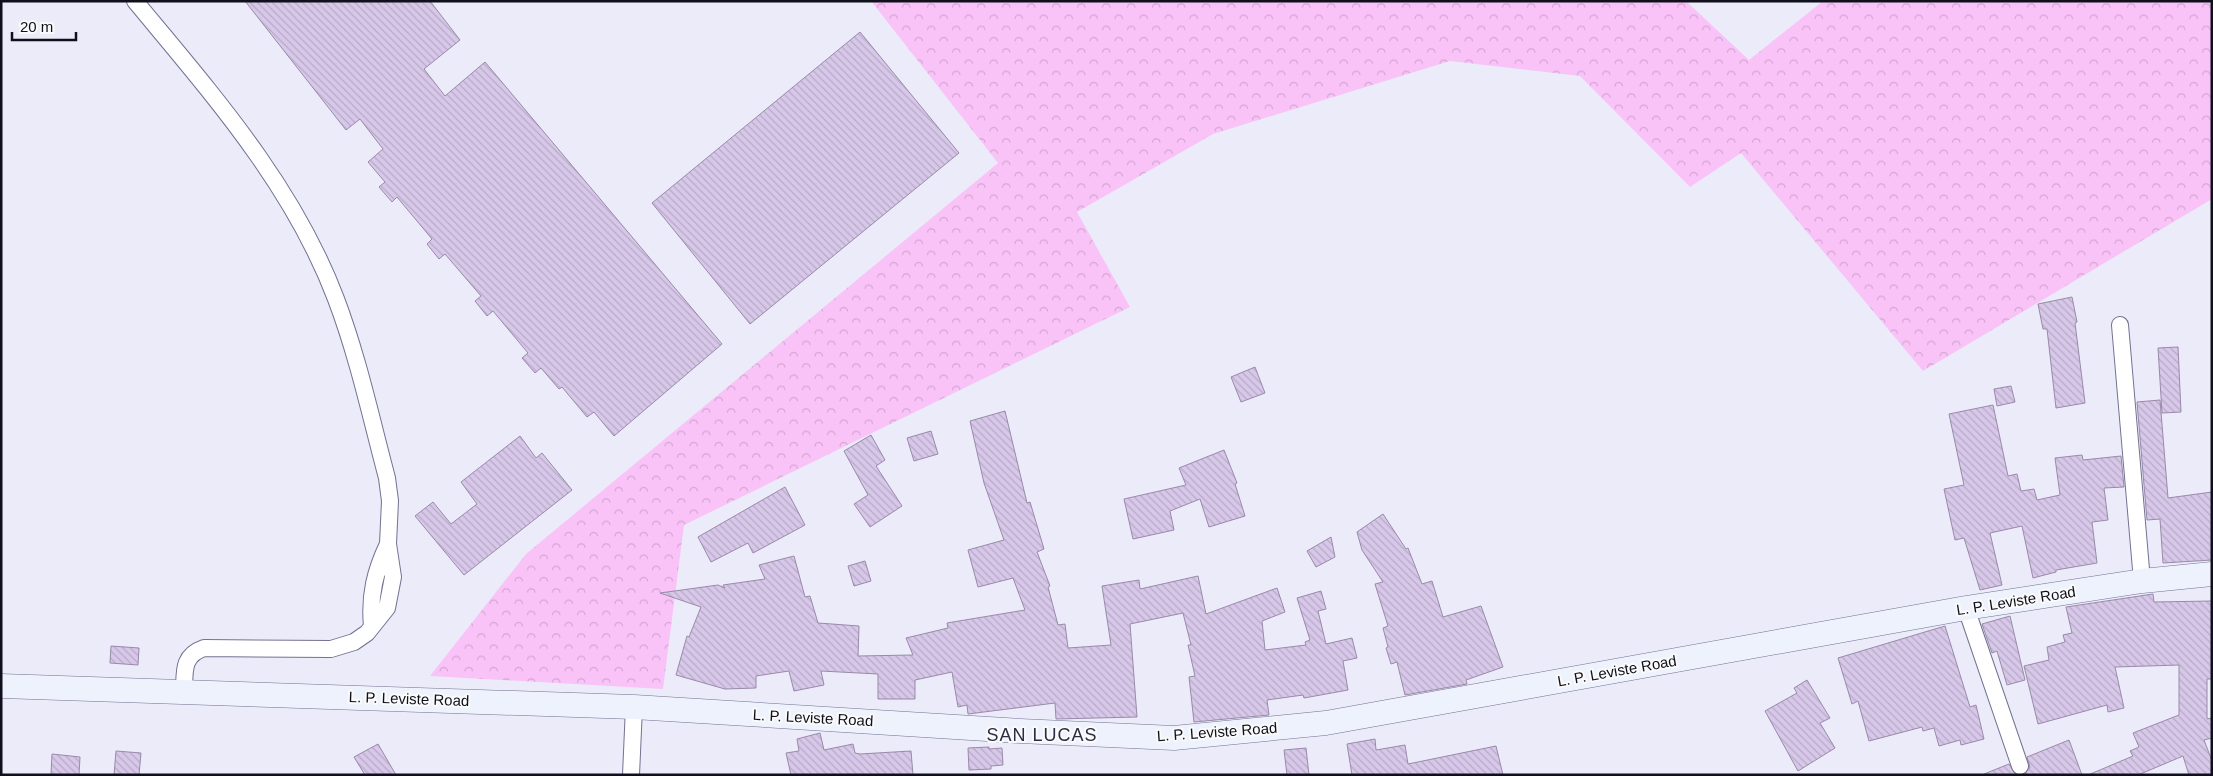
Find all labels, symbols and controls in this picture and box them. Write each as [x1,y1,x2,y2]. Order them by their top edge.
scale bar [12,10,76,42]
text: 20 m [20,18,53,35]
street label: L. P. Leviste Road [1955,583,2077,618]
street label: L. P. Leviste Road [1556,652,1678,689]
street label: L. P. Leviste Road [348,688,470,709]
street label: L. P. Leviste Road [752,706,874,729]
street label: L. P. Leviste Road [1156,719,1278,744]
district label: SAN LUCAS [986,725,1098,745]

